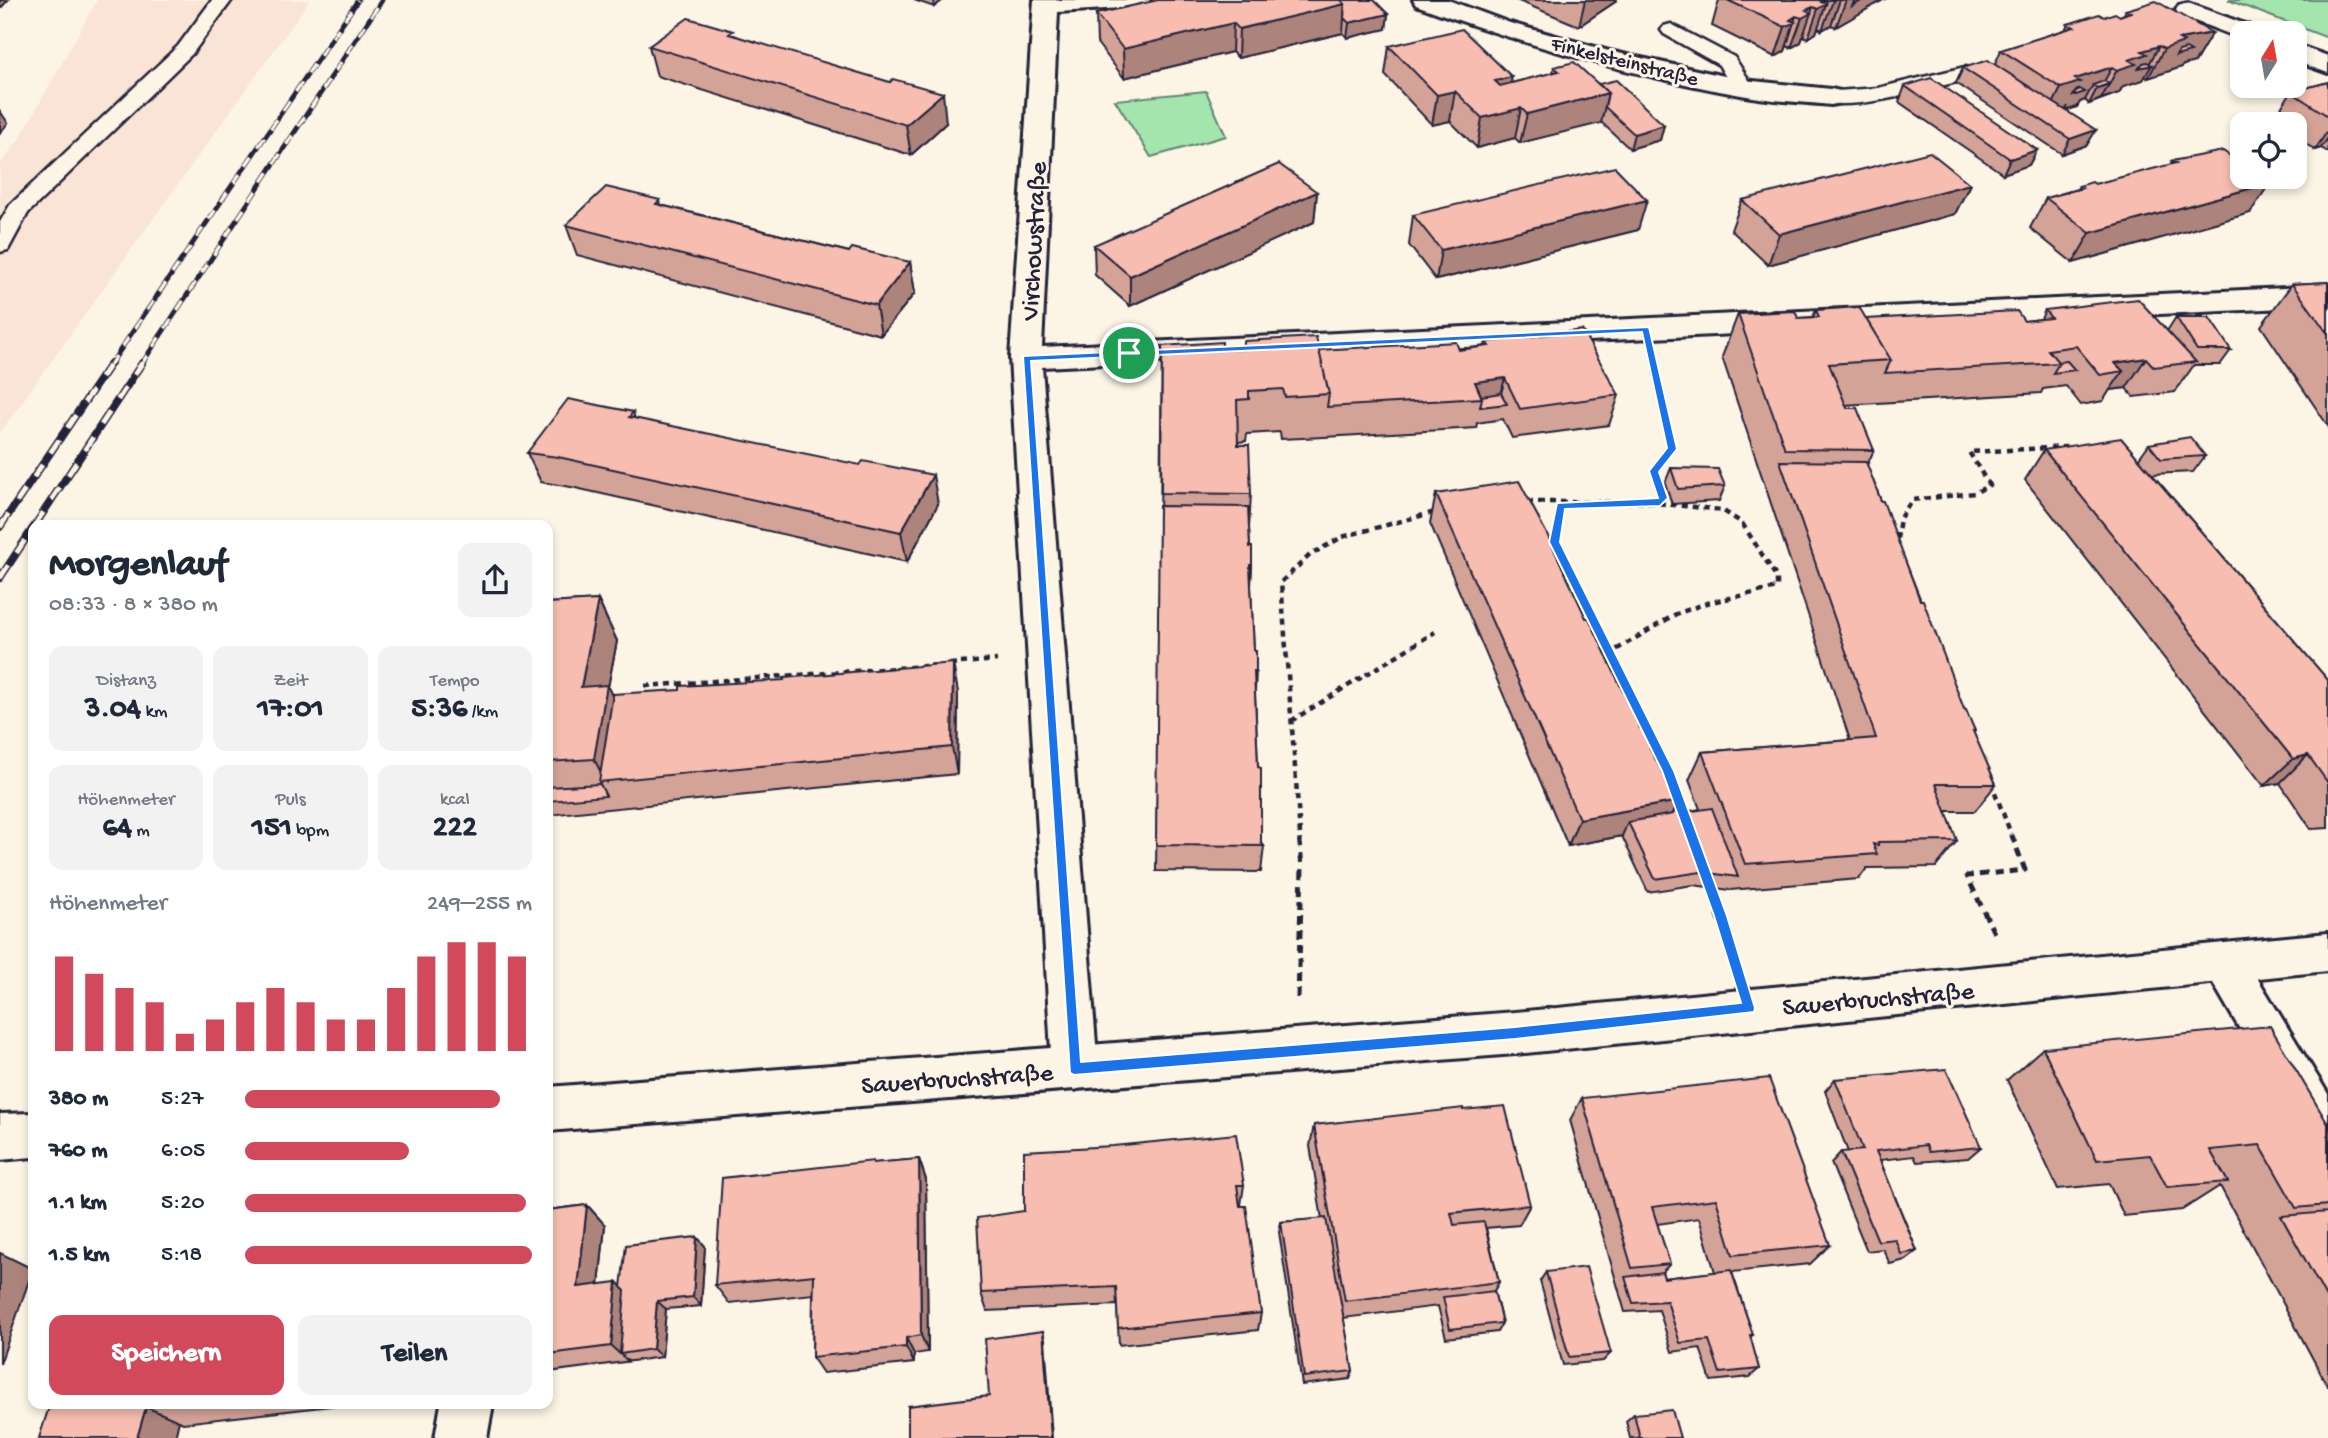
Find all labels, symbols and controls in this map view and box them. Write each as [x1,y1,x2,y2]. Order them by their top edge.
north arrow [2230,21,2306,98]
map controls [2230,21,2307,189]
street label: Finkelsteinstraße [1547,33,1701,94]
button: locate [2230,112,2307,189]
street label: Virchowstraße [1017,161,1056,322]
pin [1099,323,1159,383]
icon: arrive [1110,334,1148,372]
button: share [458,543,532,617]
text: Morgenlauf [49,544,227,588]
text: 08:33 · 8 × 380 m [49,592,218,619]
text: Distanz [97,670,156,693]
text: Zeit [274,670,307,693]
text: Tempo [430,670,480,693]
text: 3.04 [85,693,141,728]
text: 17:01 [257,693,324,728]
text: 5:36 [411,693,467,728]
text: km [141,701,168,724]
text: /km [467,701,498,724]
text: Höhenmeter [77,789,175,812]
text: Puls [275,789,306,812]
text: kcal [440,789,470,812]
text: 64 [102,812,132,847]
text: 151 [252,812,292,847]
text: 222 [433,812,477,847]
text: m [132,820,150,843]
text: bpm [292,820,329,843]
text: Höhenmeter [49,891,167,918]
text: 249–255 m [427,891,532,918]
street label: Sauerbruchstraße [1781,978,1976,1025]
street label: Sauerbruchstraße [860,1059,1055,1104]
text: 380 m [49,1086,108,1113]
text: 5:27 [161,1086,204,1113]
text: 760 m [49,1138,107,1165]
text: 6:05 [161,1138,205,1165]
text: 1.1 km [49,1190,107,1217]
text: 5:20 [161,1190,205,1217]
text: 1.5 km [49,1242,110,1269]
text: 5:18 [161,1242,202,1269]
button: Speichern [49,1315,284,1395]
button: Teilen [298,1315,532,1395]

